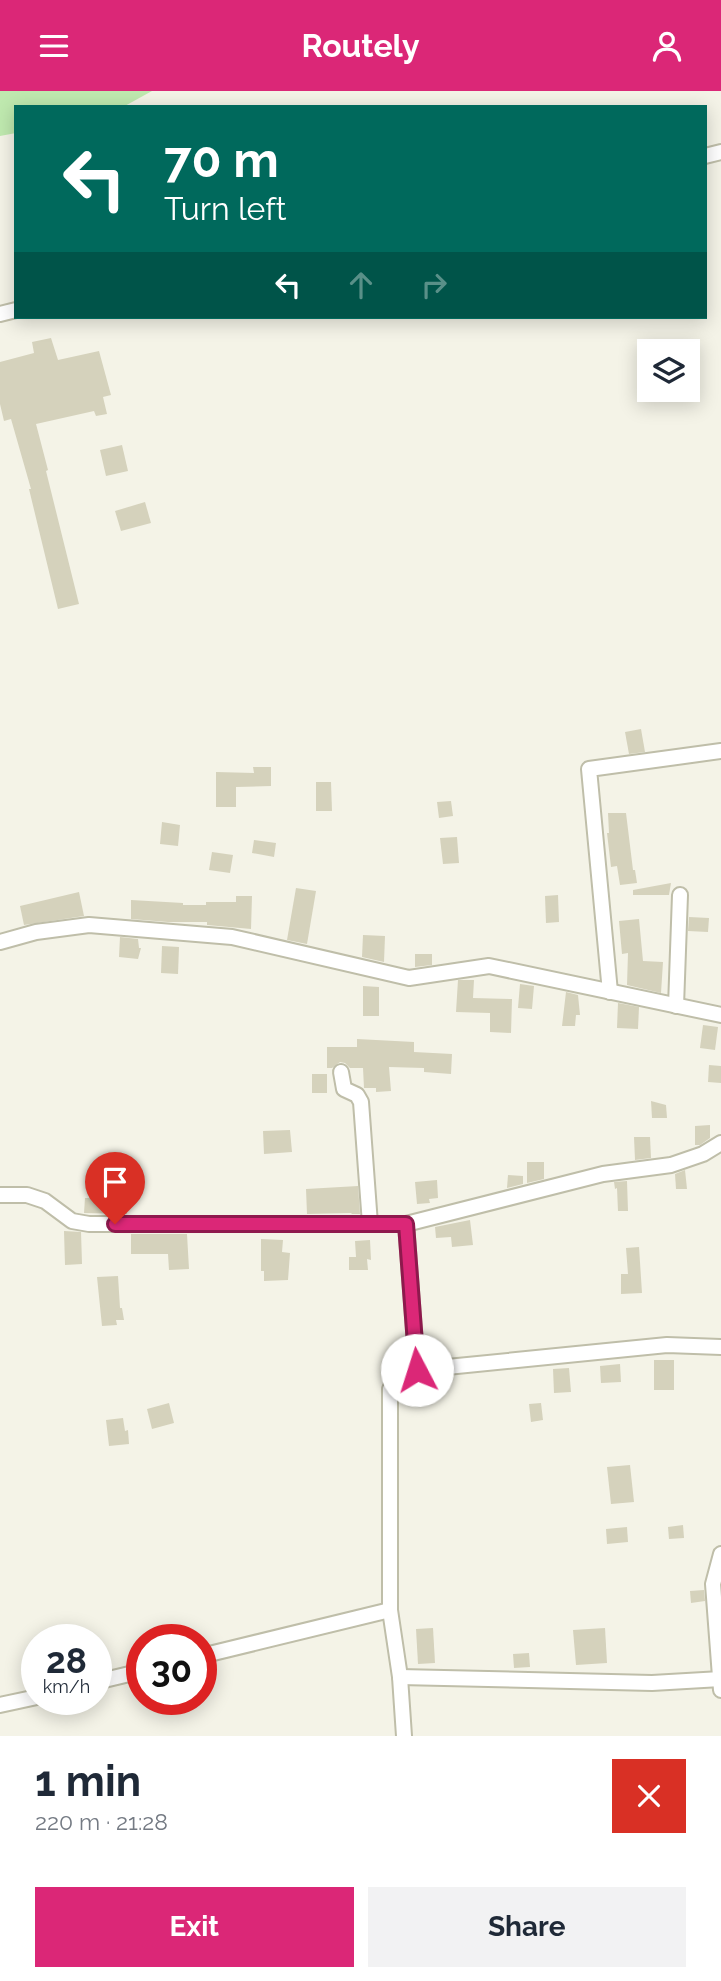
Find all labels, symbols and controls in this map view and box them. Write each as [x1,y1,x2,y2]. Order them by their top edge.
icon: menu [35,27,73,65]
text: Routely [302,27,419,64]
icon: person [648,27,686,65]
text: 70 m [164,131,279,188]
icon: left [49,133,140,224]
text: Turn left [164,190,286,227]
icon: left [269,266,307,304]
icon: ahead [342,266,380,304]
icon: right [415,266,453,304]
map controls [637,339,700,402]
button: layers [637,339,700,402]
pin [85,1152,145,1224]
icon: arrive [96,1163,134,1201]
position arrow [380,1333,454,1407]
speed limit sign: 30 [126,1624,217,1715]
text: 28 [46,1640,87,1681]
text: km/h [43,1676,90,1697]
text: 1 min [35,1757,141,1806]
button: close [612,1759,686,1833]
text: 220 m · 21:28 [35,1808,168,1835]
button: Exit [35,1887,354,1967]
button: Share [368,1887,686,1967]

